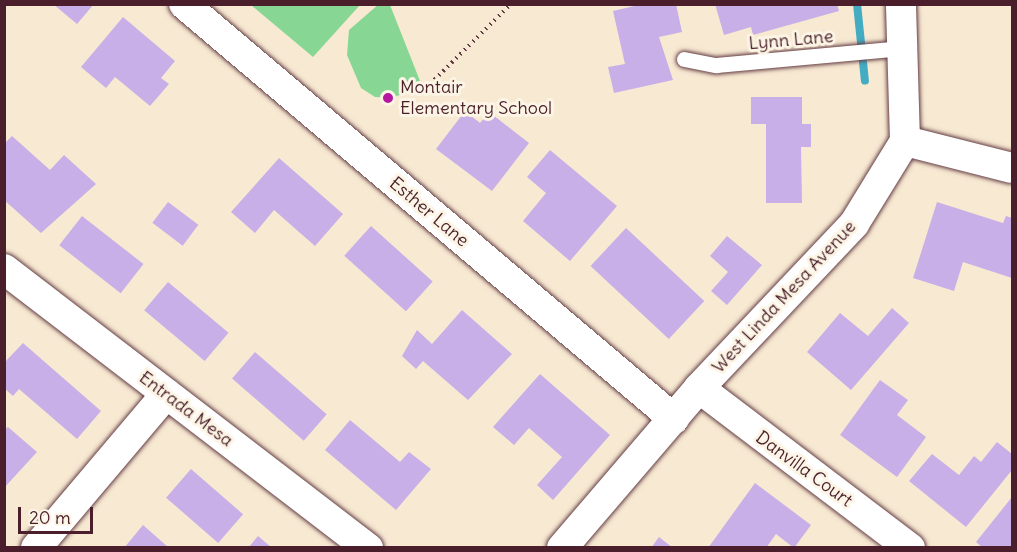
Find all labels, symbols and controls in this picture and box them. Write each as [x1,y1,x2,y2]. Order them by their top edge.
street label: Lynn Lane [748,26,834,54]
place label: Montair Elementary School [400,77,552,119]
marker: Montair Elementary School [381,91,395,105]
street label: Esther Lane [385,173,473,251]
street label: West Linda Mesa Avenue [708,216,860,378]
street label: Entrada Mesa [135,367,237,451]
street label: Danvilla Court [751,427,857,511]
scale bar [21,495,96,533]
text: 20 m [29,506,71,529]

